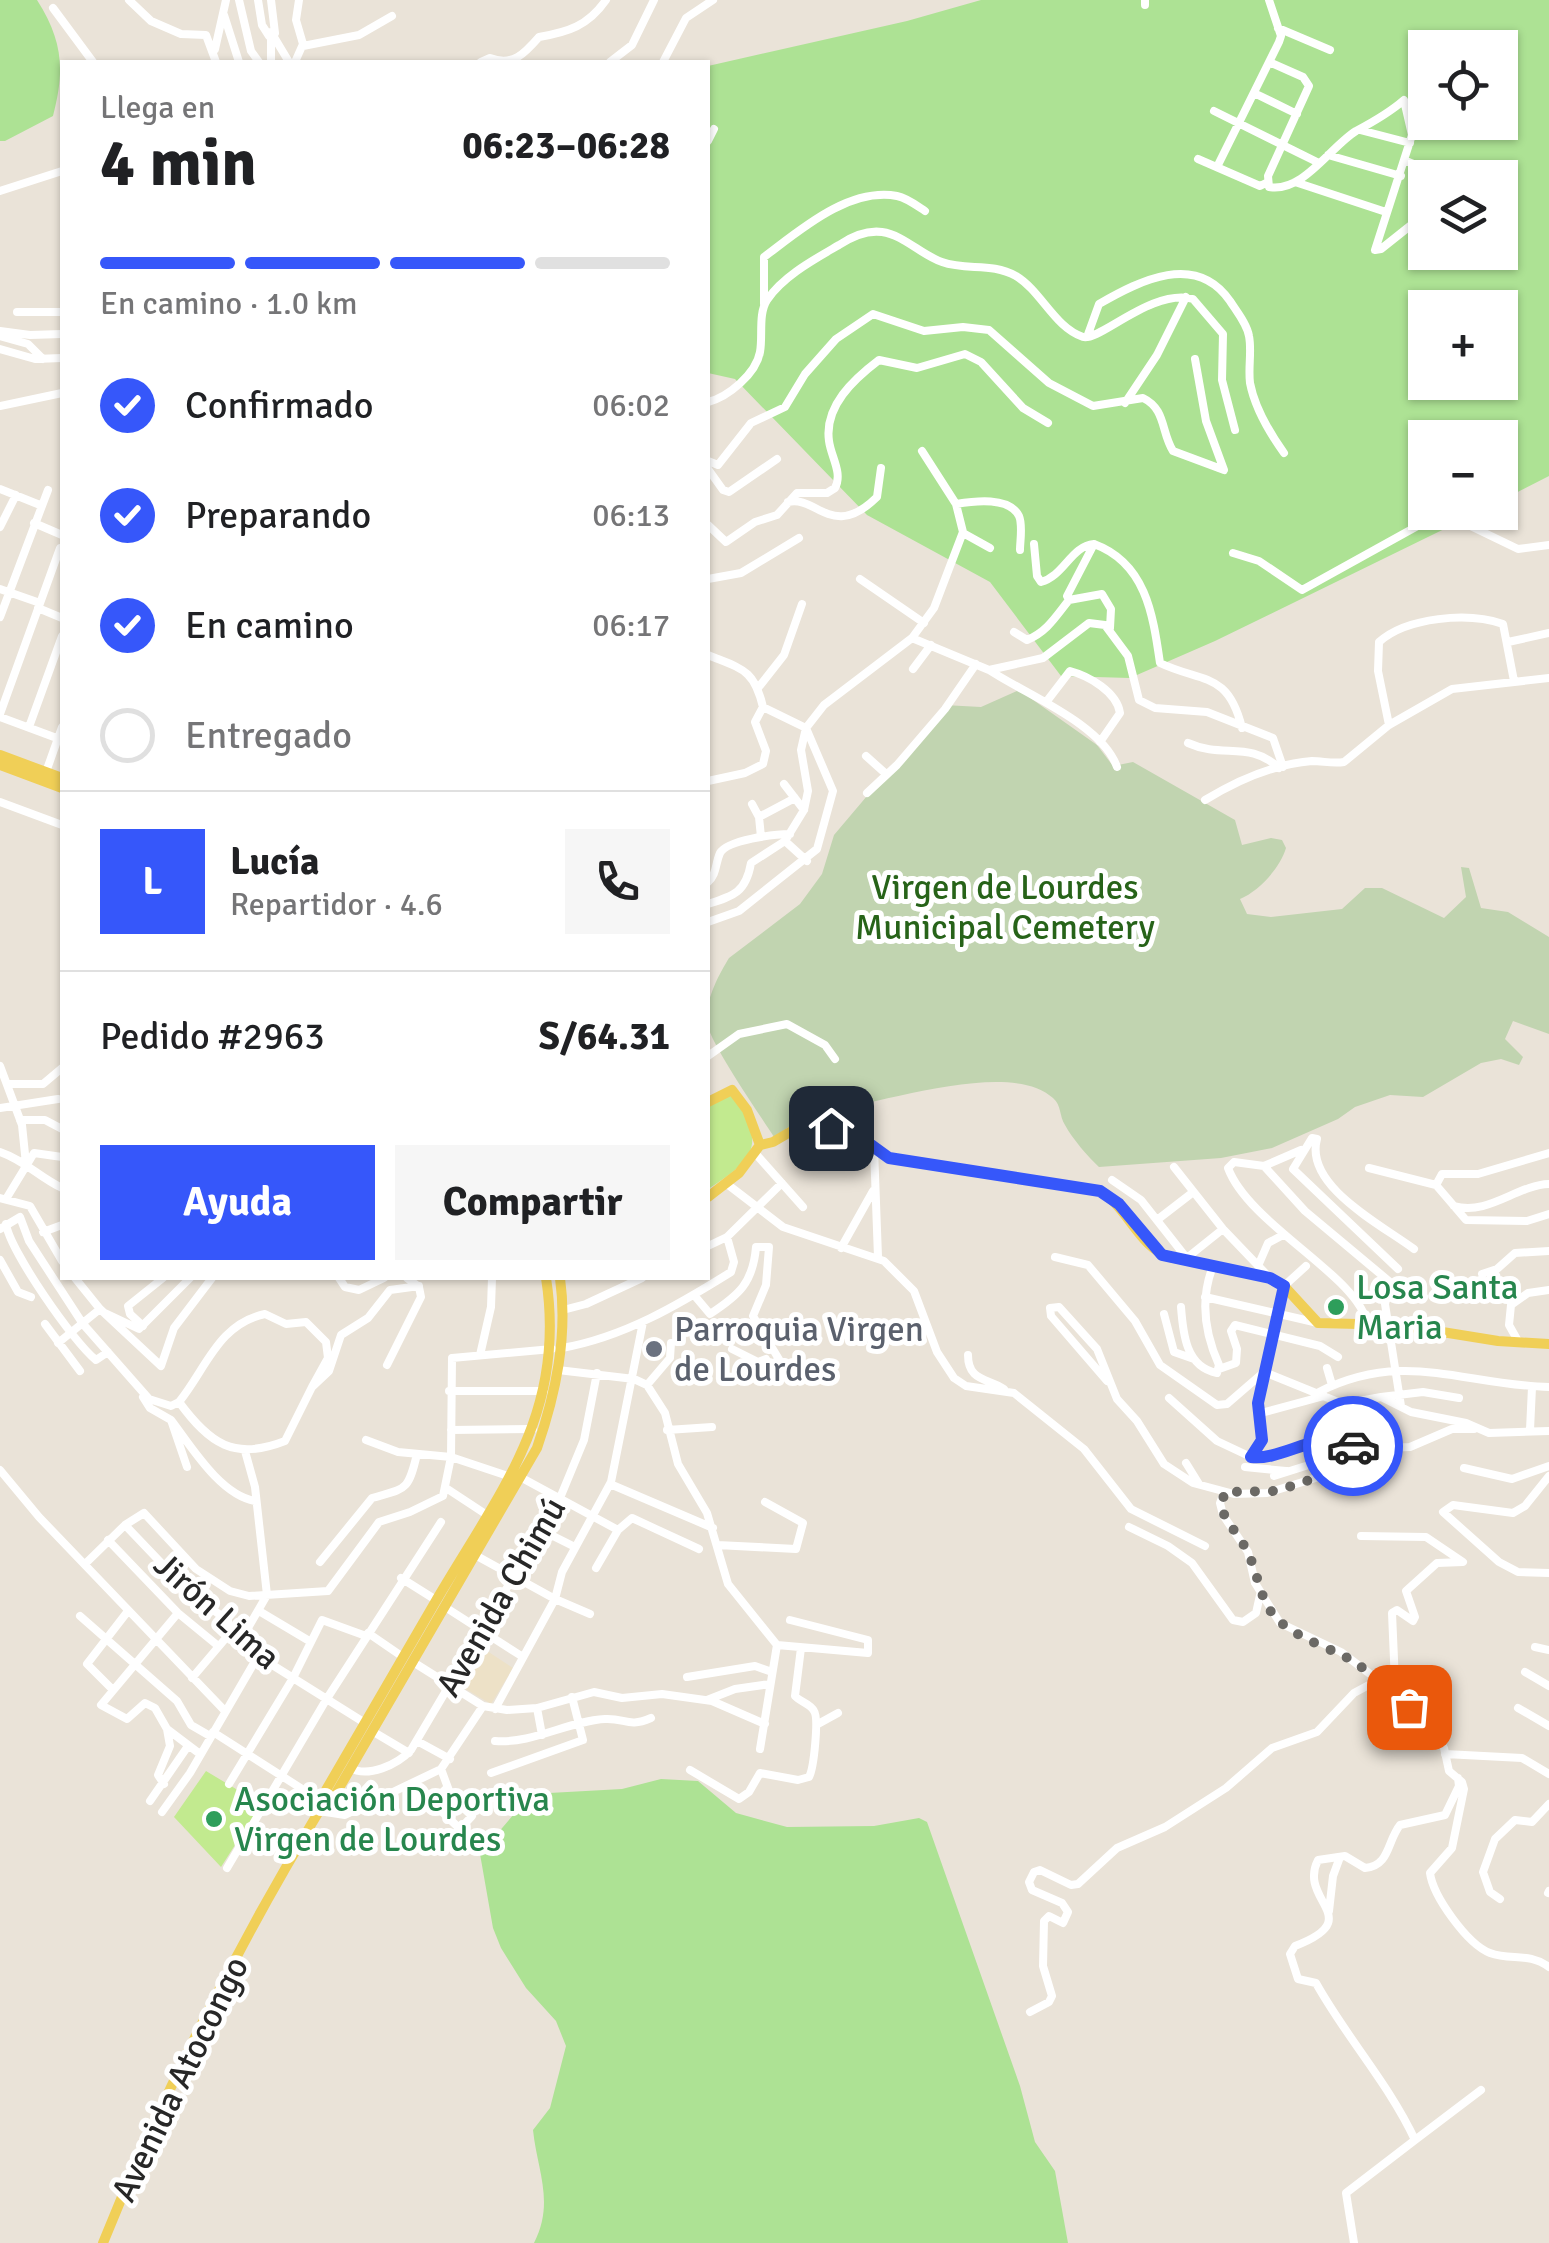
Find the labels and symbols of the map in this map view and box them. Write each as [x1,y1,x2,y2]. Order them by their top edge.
park label: Virgen de Lourdes Municipal Cemetery [855,866,1155,949]
pin [789,1086,874,1171]
place label: Losa Santa Maria [1356,1266,1519,1349]
marker: Losa Santa Maria [1325,1296,1347,1318]
place label: Parroquia Virgen de Lourdes [674,1308,924,1391]
marker: Parroquia Virgen de Lourdes [643,1338,665,1360]
courier [1303,1396,1403,1496]
street label: Avenida Chimú [427,1490,575,1704]
street label: Jirón Lima [145,1543,289,1679]
pin [1367,1665,1452,1750]
place label: Asociación Deportiva Virgen de Lourdes [234,1778,550,1861]
marker: Asociación Deportiva Virgen de Lourdes [203,1808,225,1830]
street label: Avenida Atocongo [102,1949,258,2209]

